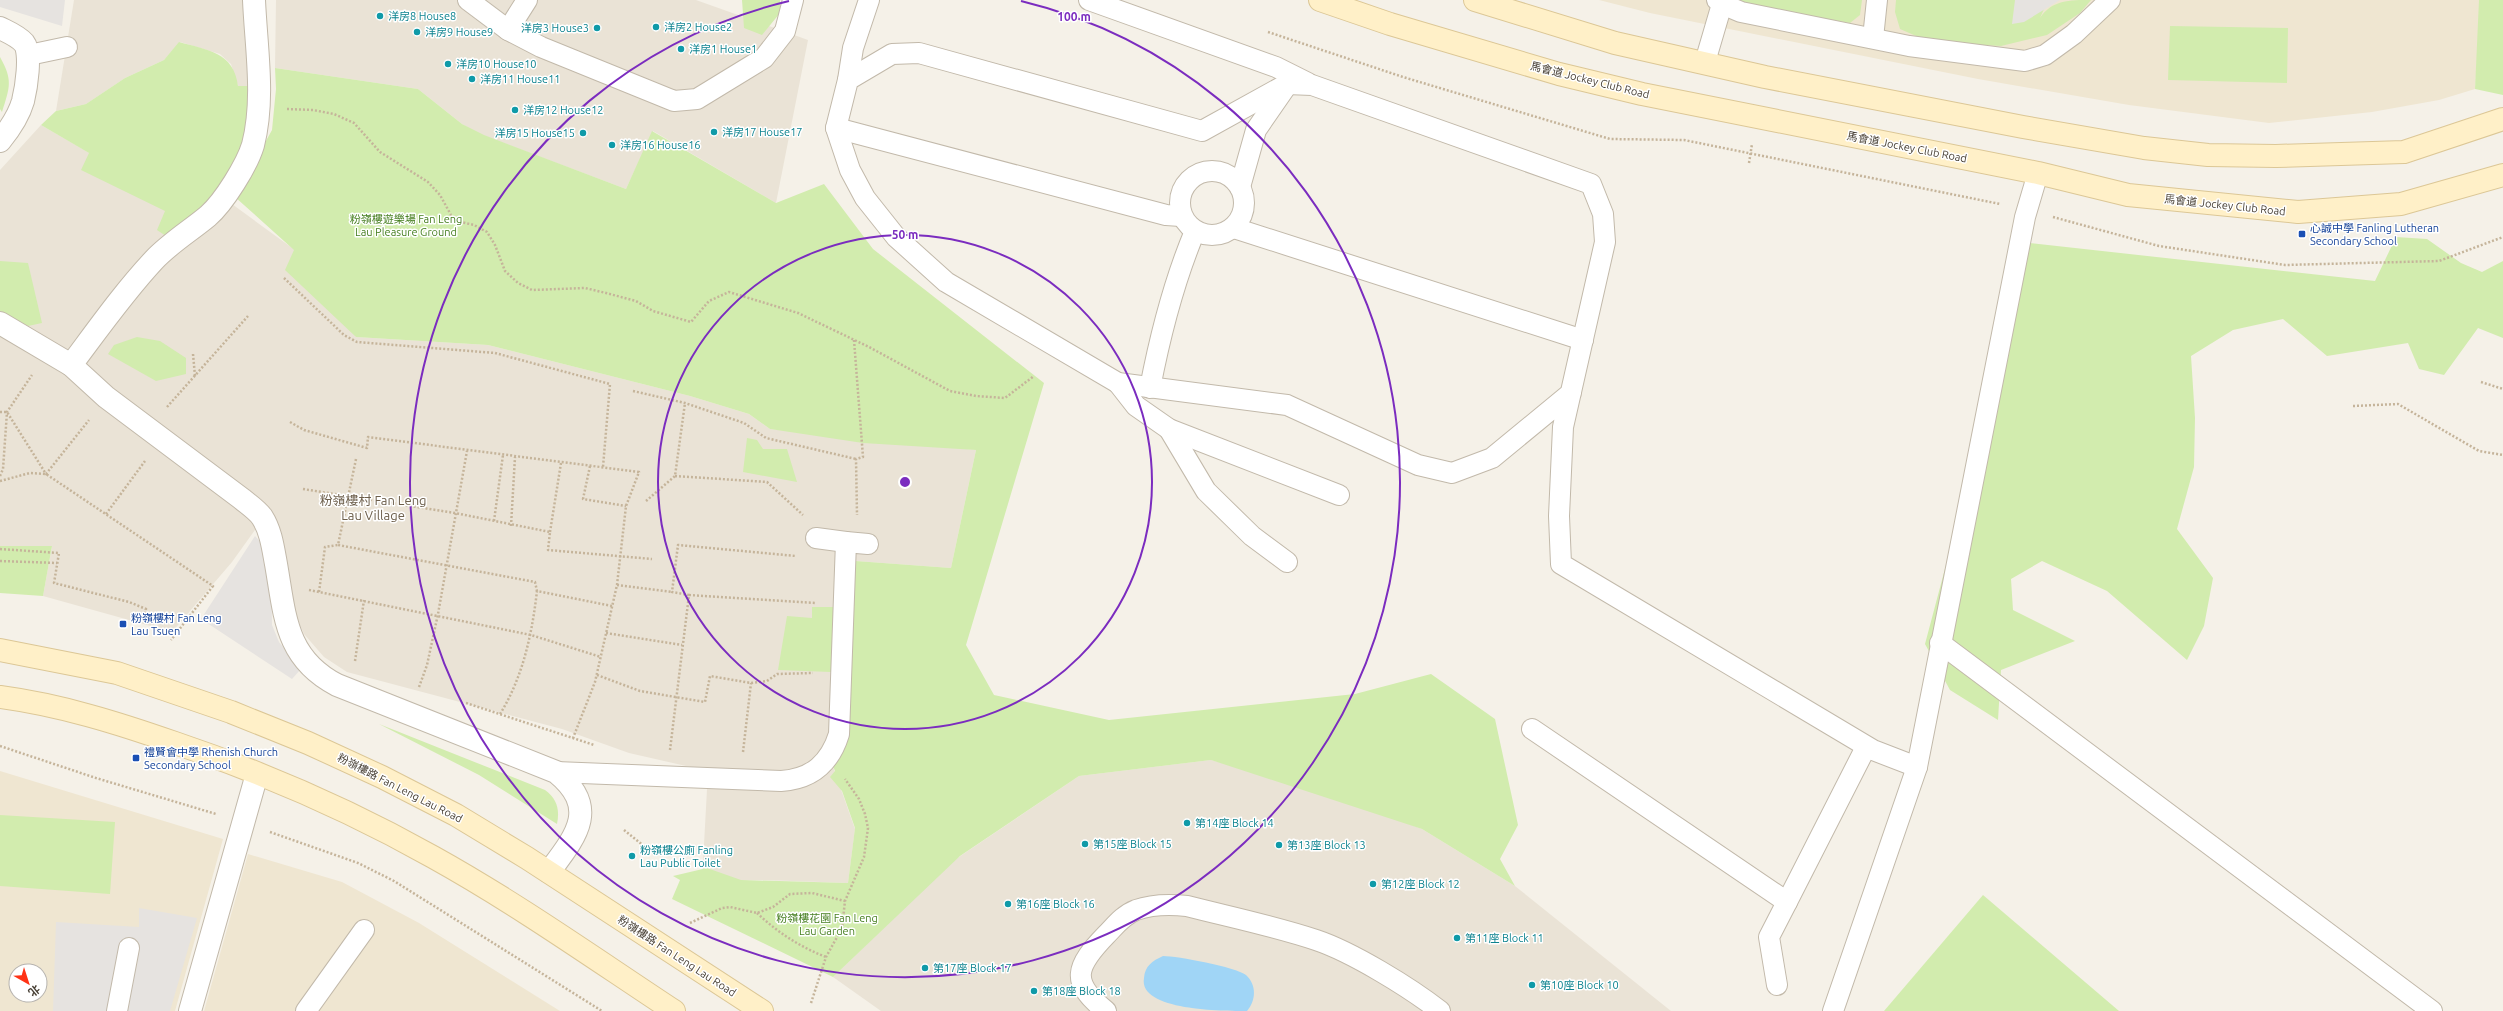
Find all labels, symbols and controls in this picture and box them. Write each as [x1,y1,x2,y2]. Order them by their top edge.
place label: 洋房8 House8 [388,10,456,22]
text: 100 m [1057,10,1091,23]
marker: 洋房8 House8 [375,11,385,21]
place label: 洋房2 House2 [664,21,732,33]
place label: 洋房3 House3 [521,22,589,34]
marker: 洋房2 House2 [651,22,661,32]
marker: 洋房3 House3 [592,23,602,33]
place label: 洋房9 House9 [425,26,493,38]
marker: 洋房9 House9 [412,27,422,37]
place label: 洋房1 House1 [689,43,757,55]
marker: 洋房1 House1 [676,44,686,54]
place label: 洋房10 House10 [456,58,537,70]
marker: 洋房10 House10 [443,59,453,69]
street label: 馬會道 Jockey Club Road [1529,59,1651,101]
place label: 洋房11 House11 [480,73,561,85]
marker: 洋房11 House11 [467,74,477,84]
place label: 洋房12 House12 [523,104,604,116]
marker: 洋房12 House12 [510,105,520,115]
place label: 洋房17 House17 [722,126,803,138]
place label: 洋房15 House15 [494,127,575,139]
marker: 洋房17 House17 [709,127,719,137]
marker: 洋房15 House15 [578,128,588,138]
street label: 馬會道 Jockey Club Road [1846,129,1968,165]
place label: 洋房16 House16 [620,139,701,151]
marker: 洋房16 House16 [607,140,617,150]
street label: 馬會道 Jockey Club Road [2164,193,2286,217]
park label: 粉嶺樓遊樂場 Fan Leng Lau Pleasure Ground [350,213,462,238]
place label: 心誠中學 Fanling Lutheran Secondary School [2310,222,2439,247]
text: 50 m [892,228,918,241]
marker: 心誠中學 Fanling Lutheran Secondary School [2297,229,2307,239]
centre of rings [898,475,912,489]
district label: 粉嶺樓村 Fan Leng Lau Village [319,493,427,522]
place label: 粉嶺樓村 Fan Leng Lau Tsuen [131,612,222,637]
marker: 粉嶺樓村 Fan Leng Lau Tsuen [118,619,128,629]
place label: 禮賢會中學 Rhenish Church Secondary School [144,746,278,771]
street label: 粉嶺樓路 Fan Leng Lau Road [336,751,464,825]
marker: 禮賢會中學 Rhenish Church Secondary School [131,753,141,763]
place label: 第14座 Block 14 [1195,817,1274,829]
marker: 第14座 Block 14 [1182,818,1192,828]
place label: 第15座 Block 15 [1093,838,1172,850]
marker: 第15座 Block 15 [1080,839,1090,849]
place label: 第13座 Block 13 [1287,839,1366,851]
marker: 第13座 Block 13 [1274,840,1284,850]
place label: 粉嶺樓公廁 Fanling Lau Public Toilet [640,844,733,869]
marker: 粉嶺樓公廁 Fanling Lau Public Toilet [627,851,637,861]
place label: 第12座 Block 12 [1381,878,1460,890]
marker: 第12座 Block 12 [1368,879,1378,889]
place label: 第16座 Block 16 [1016,898,1095,910]
marker: 第16座 Block 16 [1003,899,1013,909]
park label: 粉嶺樓花園 Fan Leng Lau Garden [776,912,878,937]
street label: 粉嶺樓路 Fan Leng Lau Road [616,913,738,999]
place label: 第11座 Block 11 [1465,932,1544,944]
marker: 第11座 Block 11 [1452,933,1462,943]
place label: 第17座 Block 17 [933,962,1012,974]
north arrow [8,963,48,1003]
marker: 第17座 Block 17 [920,963,930,973]
place label: 第10座 Block 10 [1540,979,1619,991]
marker: 第10座 Block 10 [1527,980,1537,990]
text: 北 [26,983,42,999]
place label: 第18座 Block 18 [1042,985,1121,997]
marker: 第18座 Block 18 [1029,986,1039,996]

